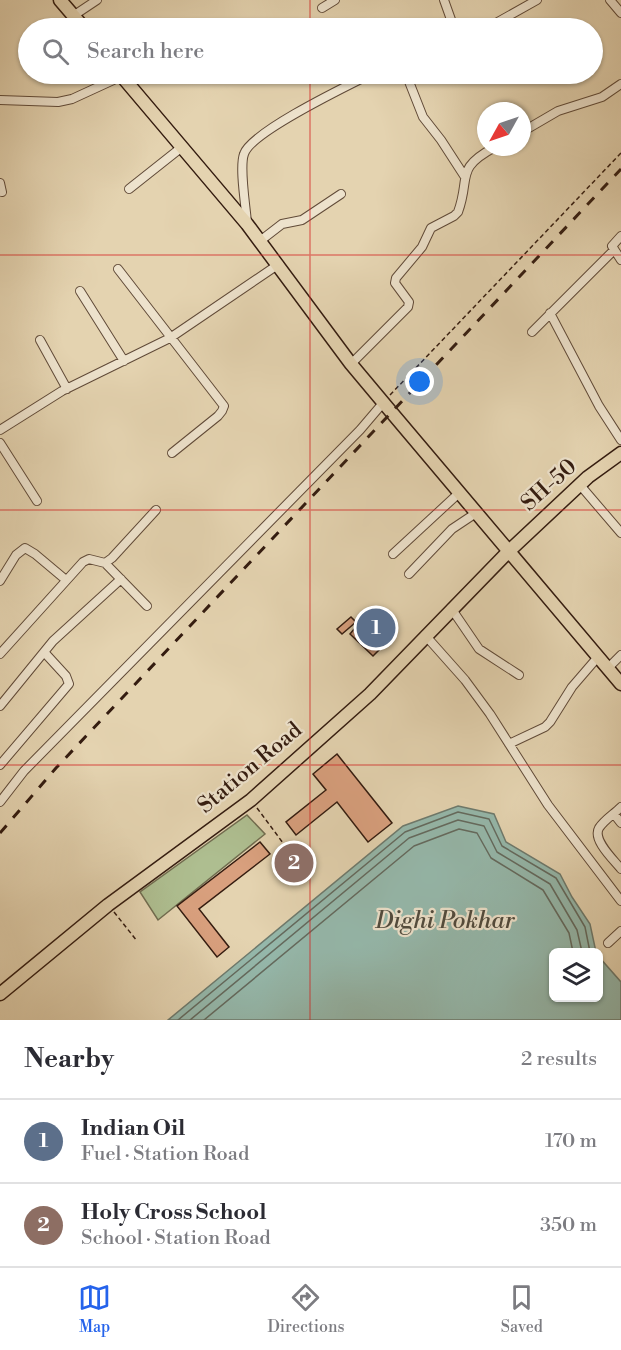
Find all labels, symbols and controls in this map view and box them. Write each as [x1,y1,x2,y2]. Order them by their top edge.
search box [18,18,603,84]
icon: search [39,35,72,68]
text: Search here [87,38,204,65]
north arrow [477,102,531,156]
your location [405,367,434,396]
street label: SH-50 [516,453,582,517]
pin: 1 [356,606,395,650]
street label: Station Road [192,716,308,819]
pin: 2 [274,840,314,886]
water label: Dighi Pokhar [374,906,516,936]
map controls [549,948,603,1002]
button: layers [549,948,603,1002]
text: Nearby [24,1043,114,1075]
text: 2 results [521,1047,597,1072]
text: Indian Oil [81,1115,185,1142]
text: 1 [39,1129,48,1154]
text: 170 m [545,1129,597,1154]
text: Fuel · Station Road [81,1142,249,1167]
text: Holy Cross School [81,1199,266,1226]
text: 2 [37,1213,50,1238]
text: 350 m [540,1213,597,1238]
text: School · Station Road [81,1226,271,1251]
tab: Map [78,1281,111,1337]
tab: Directions [267,1281,345,1337]
tab: Saved [501,1281,543,1337]

